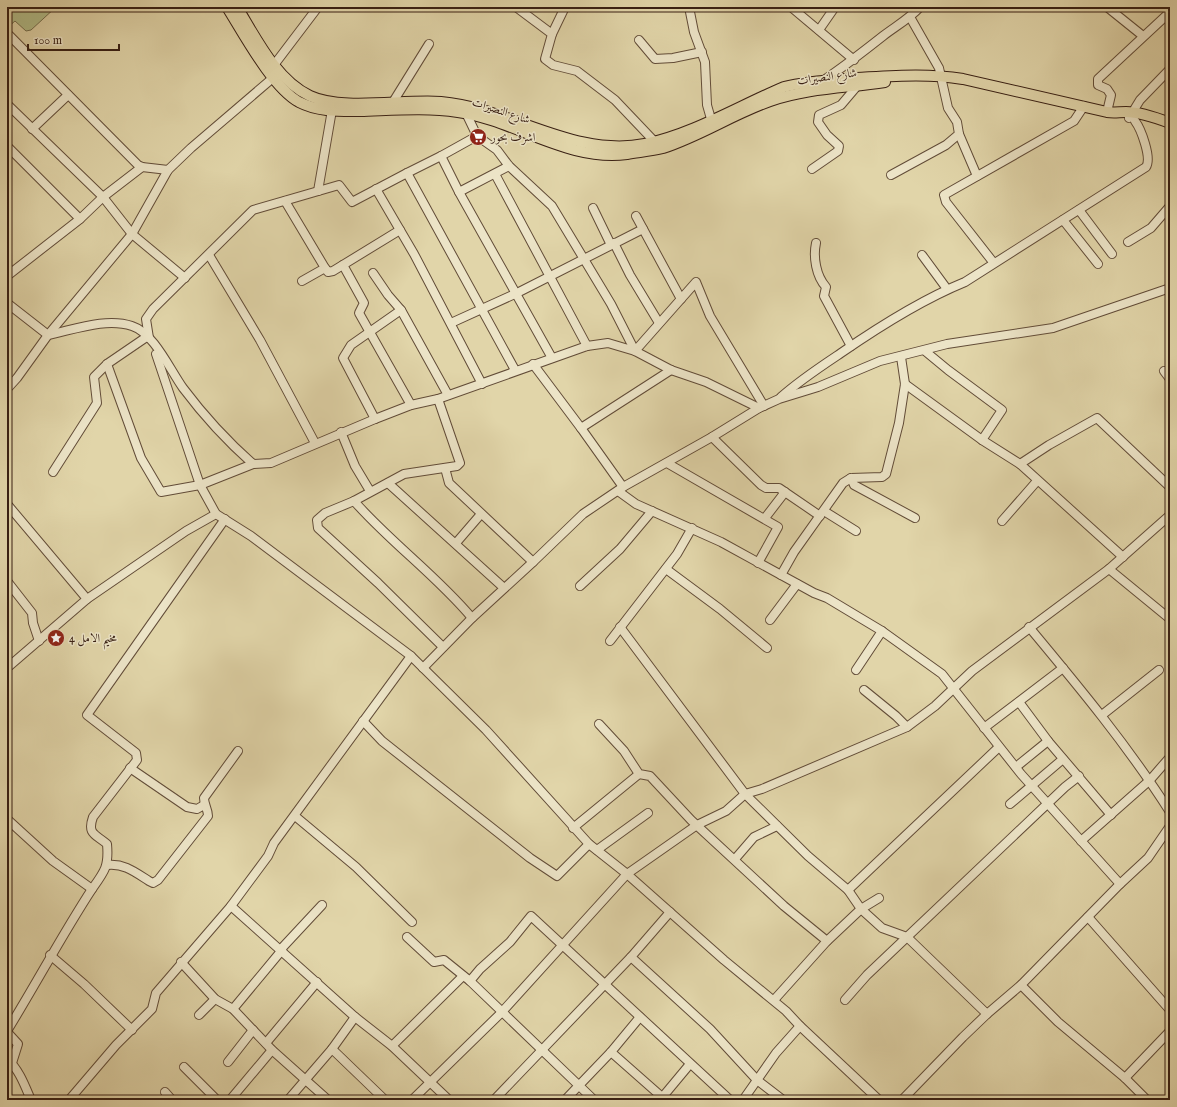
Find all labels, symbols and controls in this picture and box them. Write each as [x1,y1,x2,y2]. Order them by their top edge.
scale bar [28,26,119,52]
text: 100 m [34,33,62,48]
street label: شارع النصيرات [796,65,858,92]
street label: شارع النصيرات [469,95,532,130]
supermarket icon: اشرف بحور [468,127,488,147]
place label: اشرف بحور [490,130,536,145]
place icon: مخيم الامل 4 [46,628,66,648]
place label: مخيم الامل 4 [69,631,118,650]

